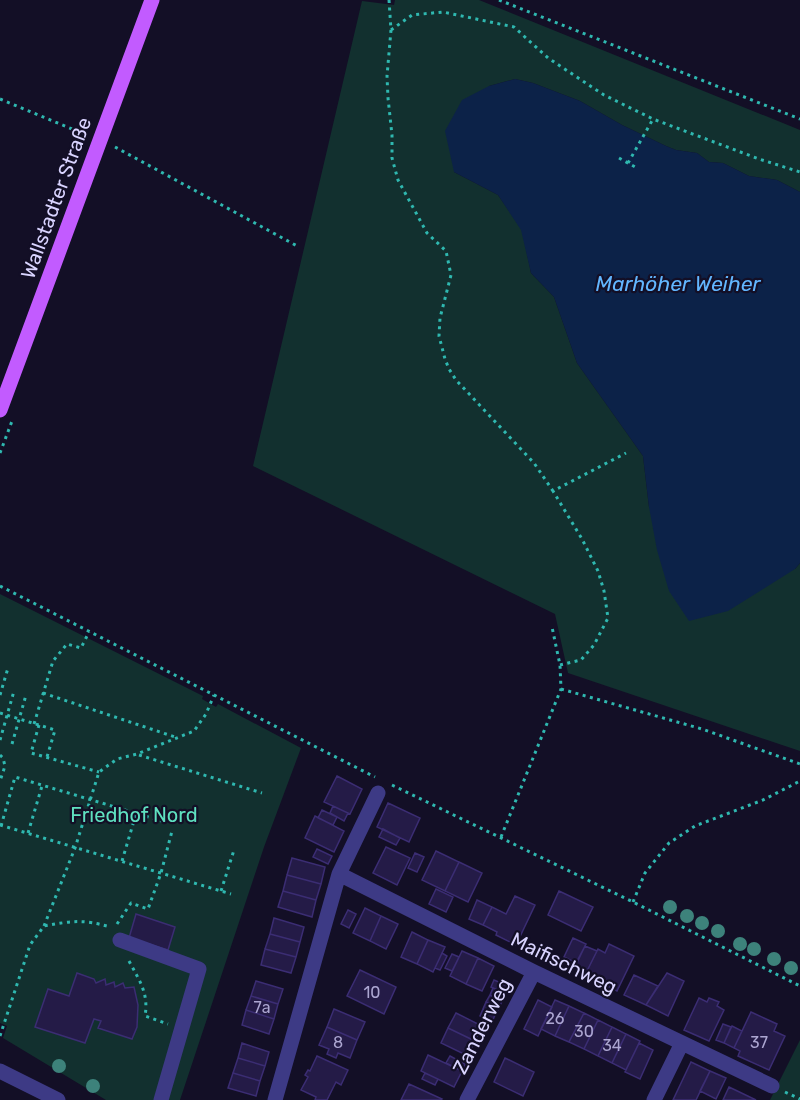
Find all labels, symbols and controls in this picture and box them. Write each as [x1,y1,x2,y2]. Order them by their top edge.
street label: Wallstadter Straße [16,114,96,282]
water label: Marhöher Weiher [596,271,761,296]
park label: Friedhof Nord [70,803,198,827]
street label: Maifischweg [507,927,621,999]
street label: Zanderweg [448,974,516,1078]
house number: 10 [363,983,381,1002]
house number: 7a [253,998,271,1017]
house number: 26 [545,1009,565,1028]
house number: 30 [574,1022,594,1041]
house number: 8 [333,1033,343,1052]
house number: 37 [750,1033,768,1052]
house number: 34 [602,1036,622,1055]

